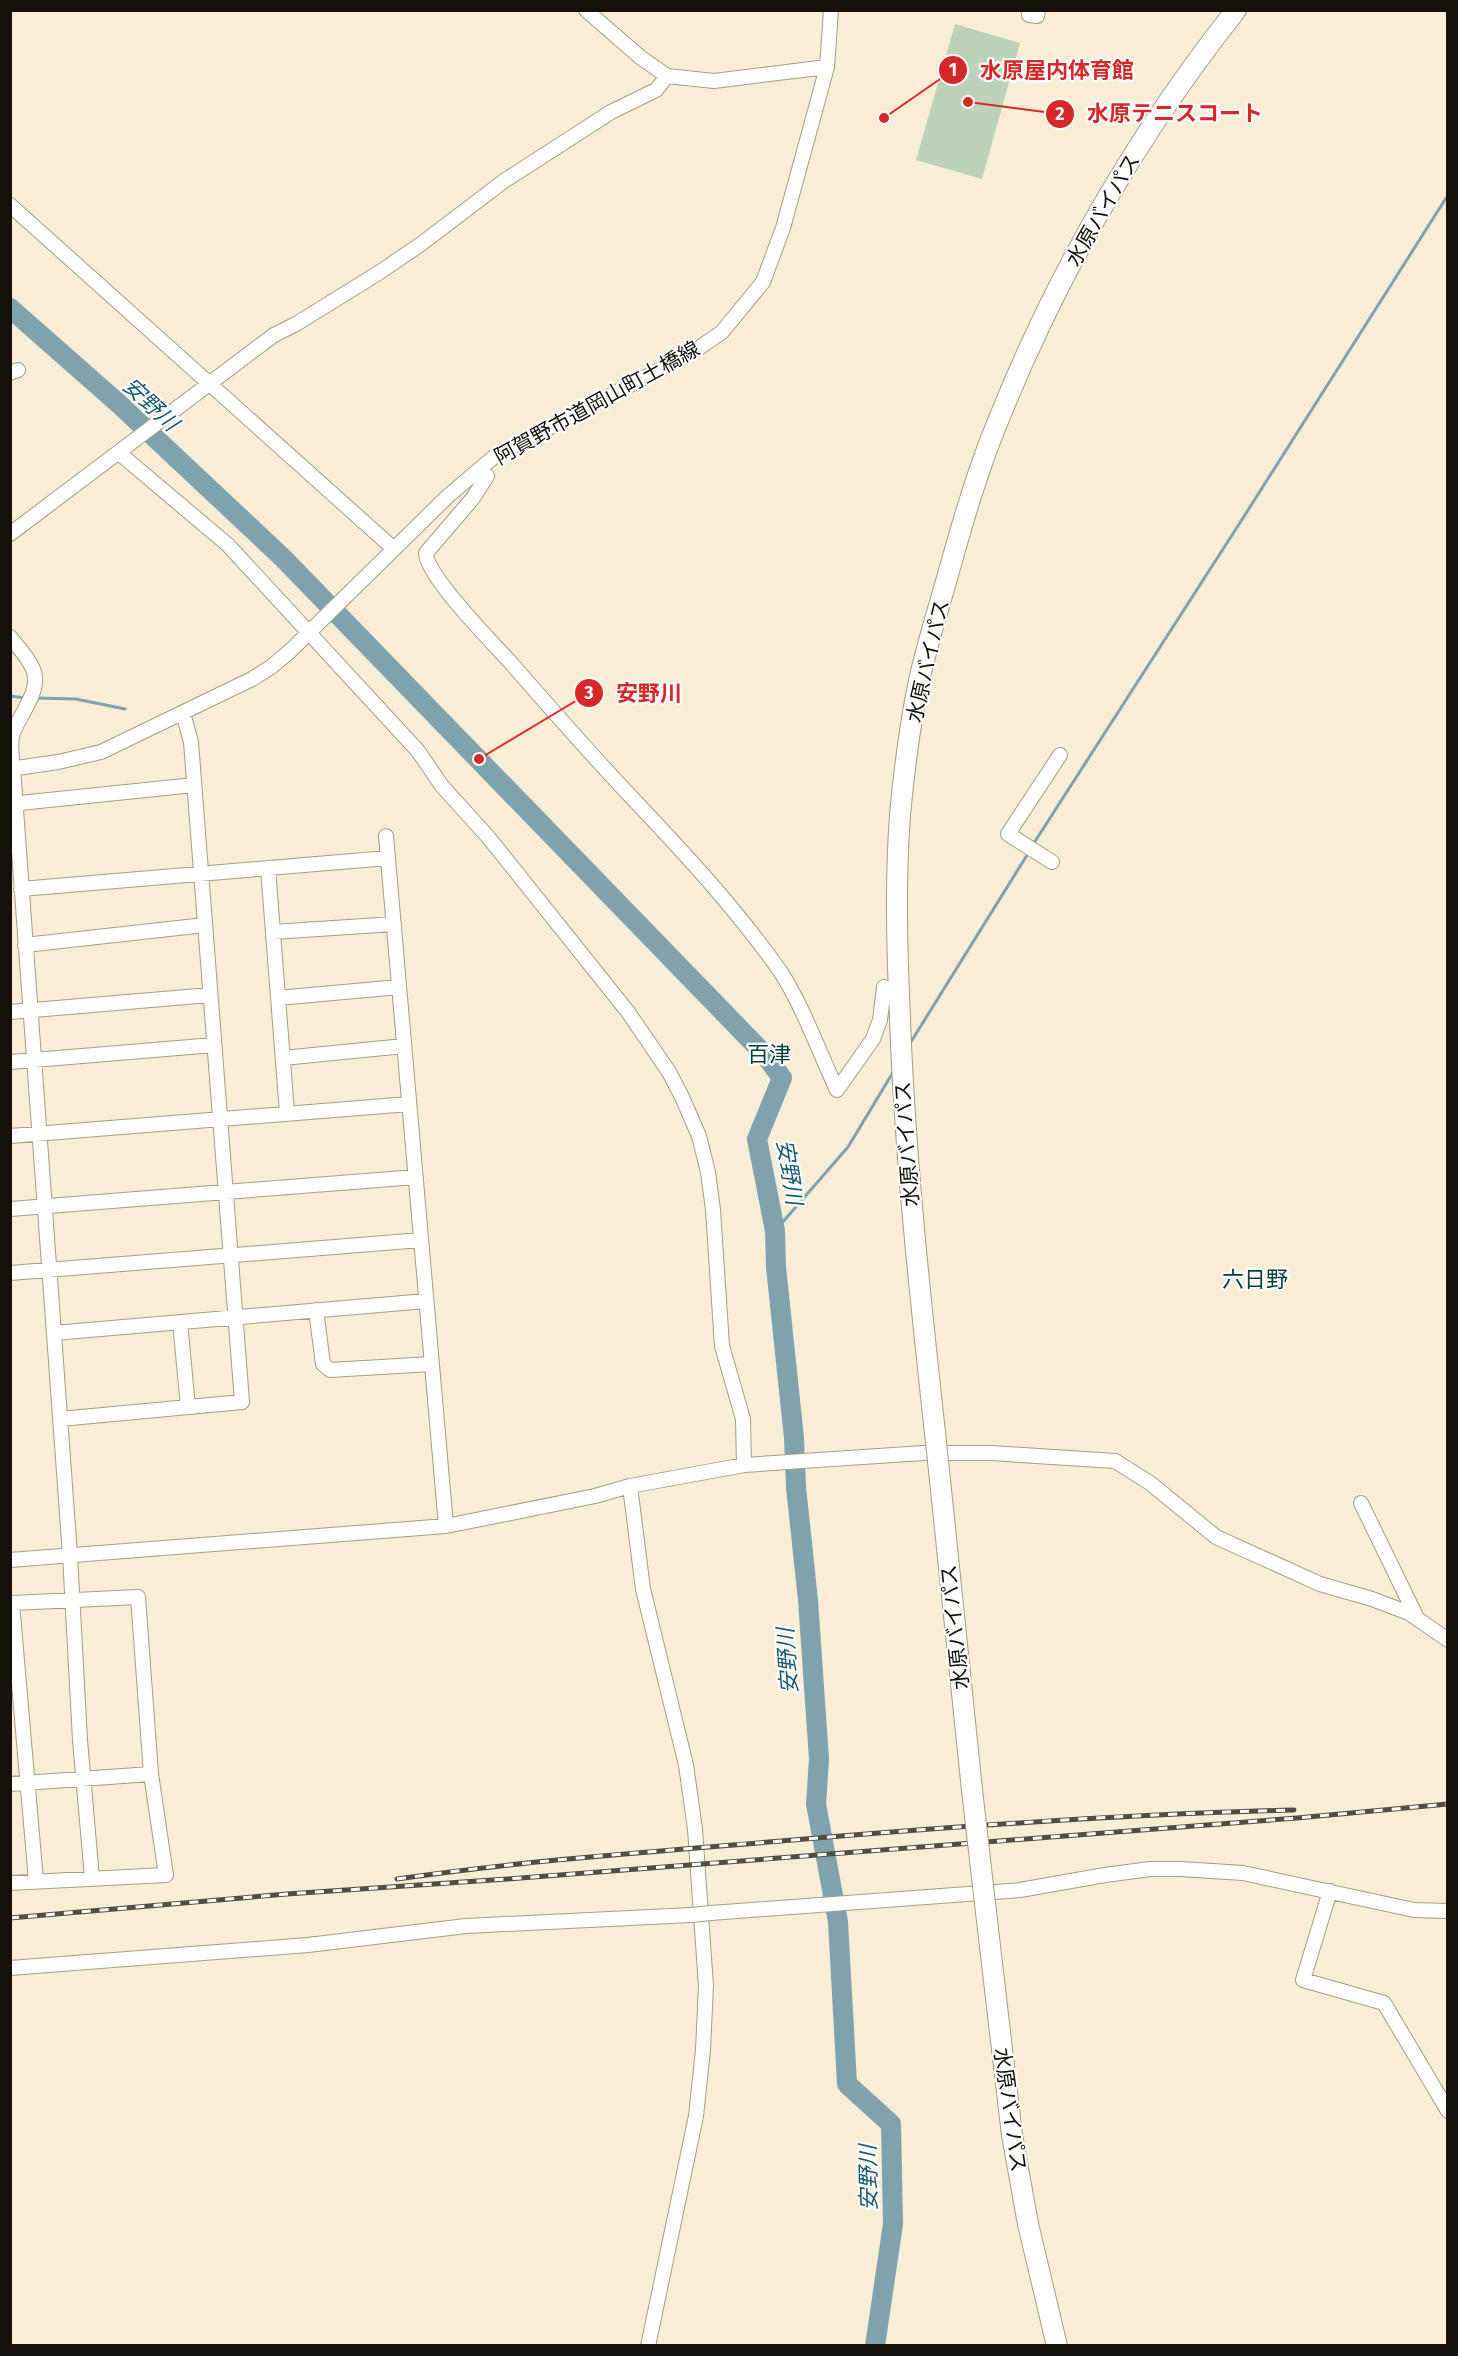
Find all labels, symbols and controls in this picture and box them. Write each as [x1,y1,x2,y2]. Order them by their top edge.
callout: 水原屋内体育館 [938,50,1146,90]
text: 水原屋内体育館 [980,57,1134,84]
text: 1 [949,59,957,81]
callout: 水原テニスコート [1045,94,1275,134]
text: 水原テニスコート [1087,100,1263,127]
text: 2 [1055,103,1065,125]
street label: 水原バイパス [1060,149,1146,271]
street label: 阿賀野市道岡山町土橋線 [490,336,704,470]
water label: 安野川 [117,372,185,438]
street label: 水原バイパス [901,597,955,725]
callout: 安野川 [574,673,694,713]
text: 安野川 [616,680,682,707]
text: 3 [583,682,594,704]
district label: 百津 [747,1041,791,1068]
street label: 水原バイパス [890,1080,924,1208]
water label: 安野川 [771,1137,808,1209]
district label: 六日野 [1222,1266,1288,1293]
street label: 水原バイパス [936,1563,974,1691]
water label: 安野川 [772,1625,803,1695]
street label: 水原バイパス [988,2046,1032,2174]
water label: 安野川 [854,2143,883,2211]

